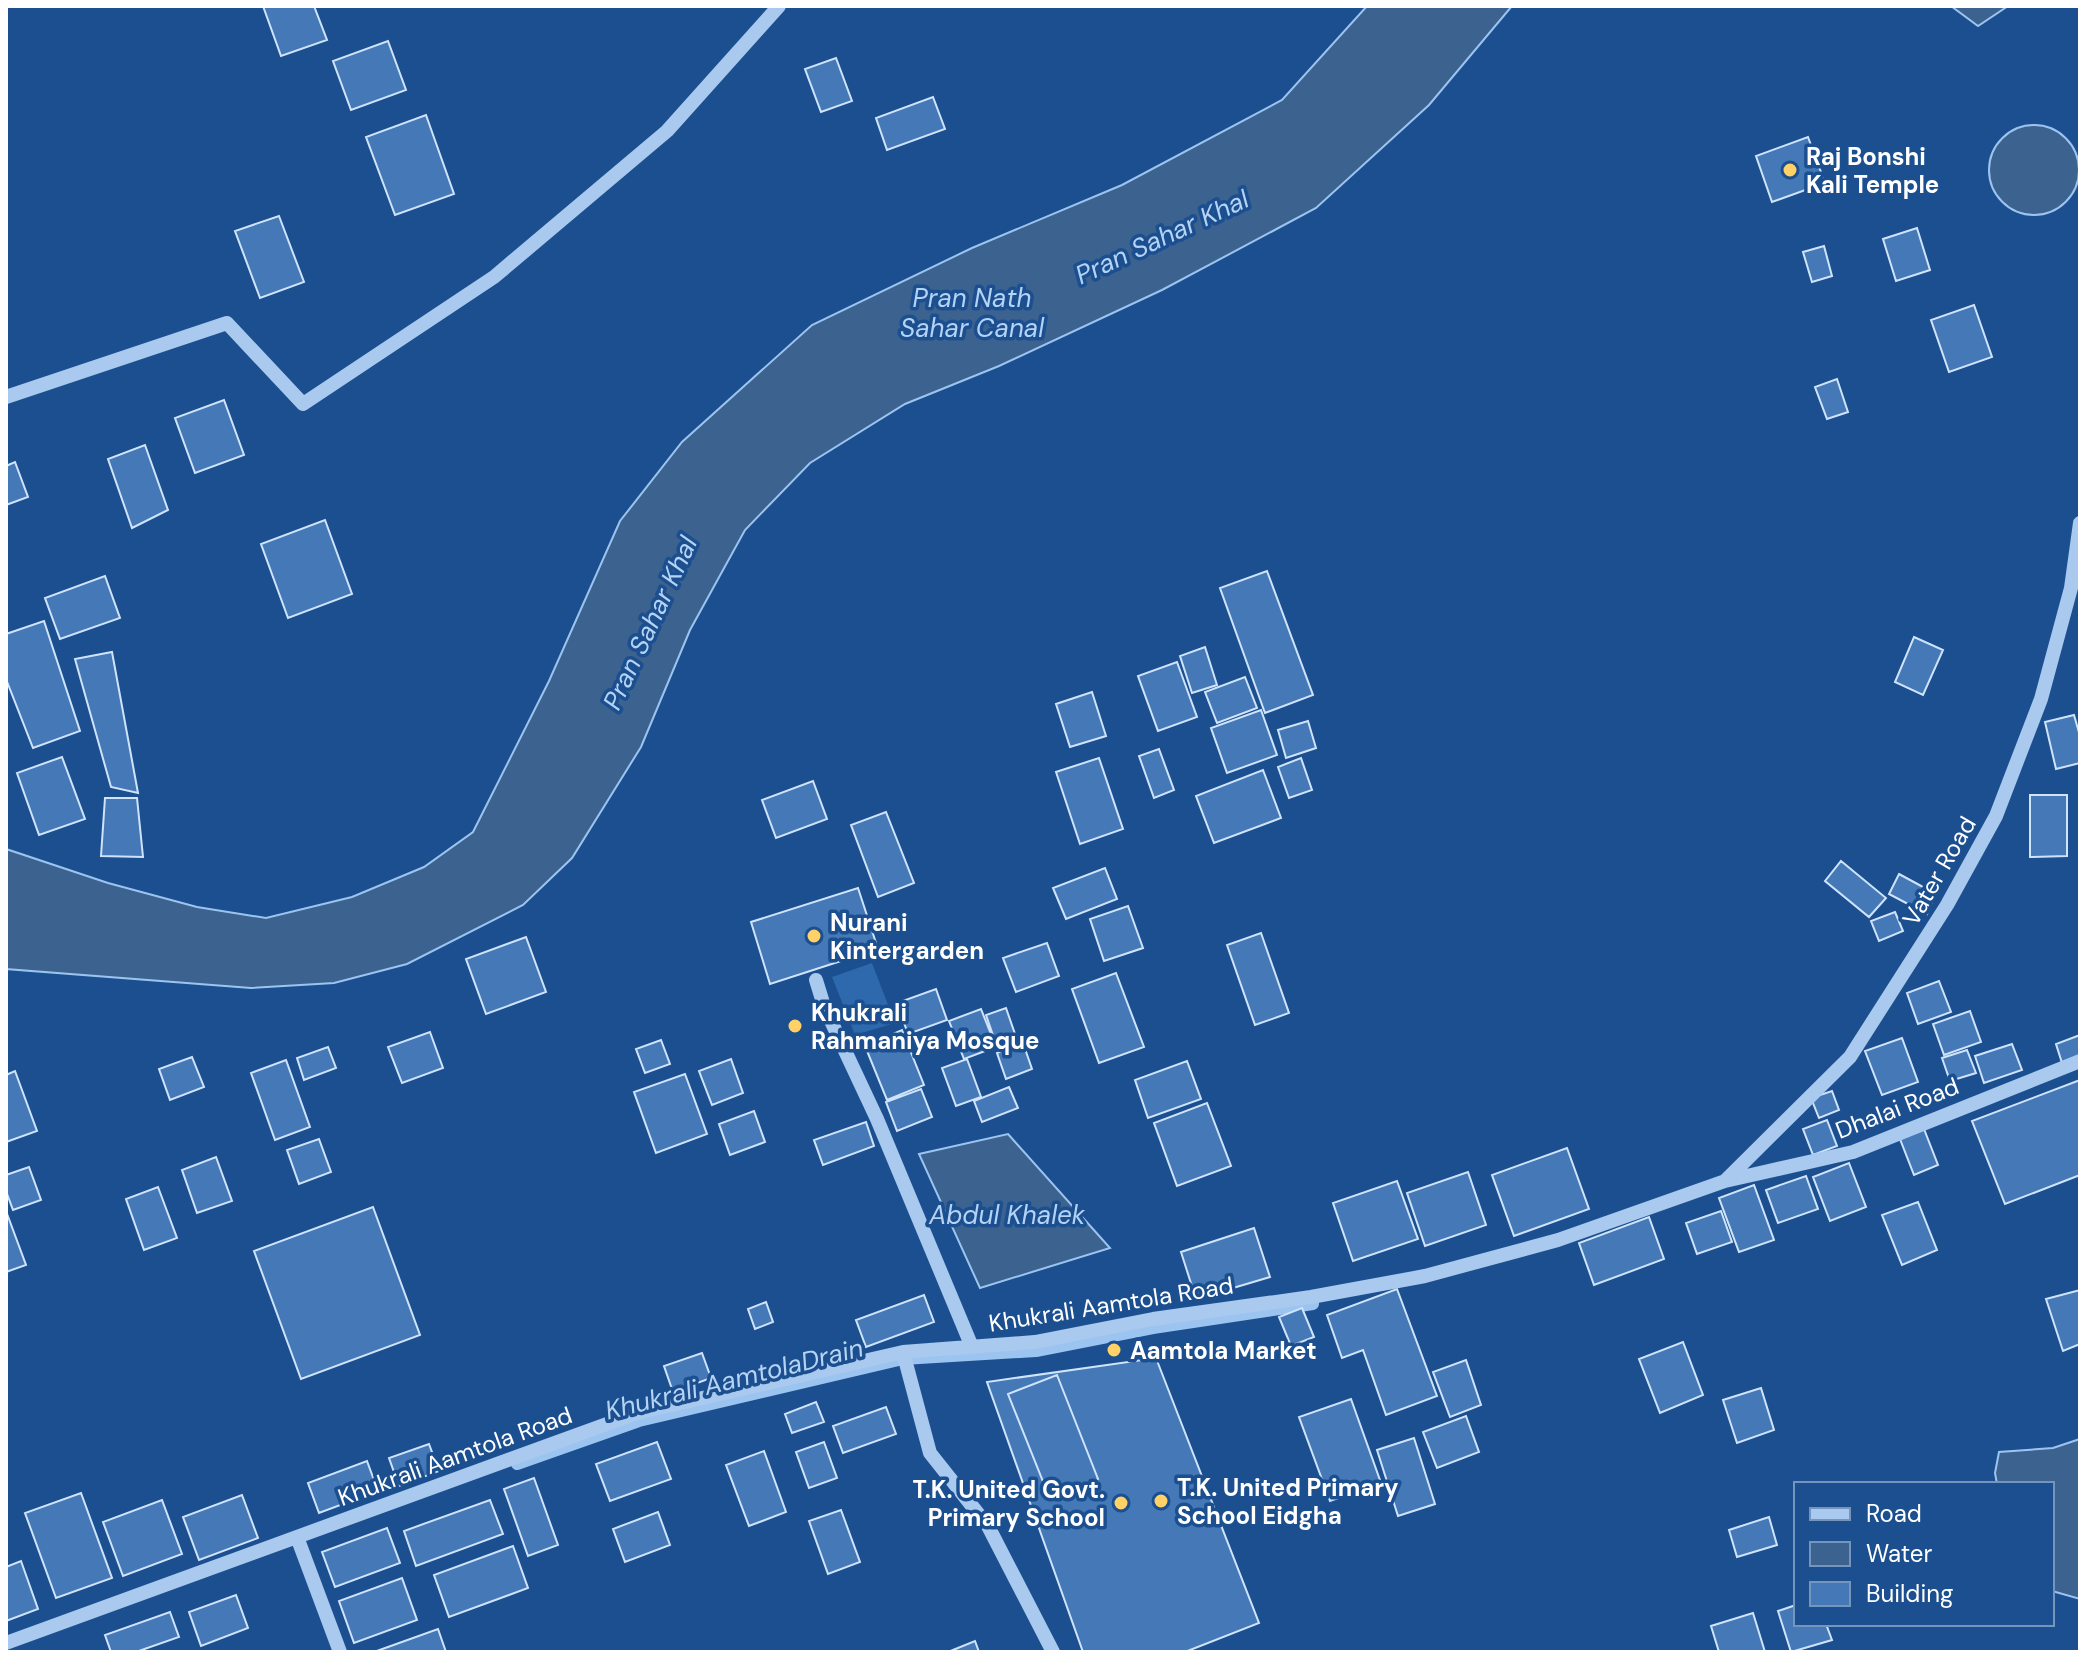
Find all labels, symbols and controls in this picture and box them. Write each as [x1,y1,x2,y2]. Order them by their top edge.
place label: Raj Bonshi Kali Temple [1806,141,1939,200]
marker: Raj Bonshi Kali Temple [1781,161,1799,179]
water label: Pran Sahar Khal [1070,181,1255,292]
water label: Pran Nath Sahar Canal [900,281,1045,345]
water label: Pran Sahar Khal [595,530,706,715]
street label: Vater Road [1895,811,1983,931]
place label: Nurani Kintergarden [830,907,984,966]
marker: Nurani Kintergarden [805,927,823,945]
place label: Khukrali Rahmaniya Mosque [811,997,1039,1056]
marker: Khukrali Rahmaniya Mosque [786,1017,804,1035]
street label: Dhalai Road [1831,1070,1963,1146]
water label: Abdul Khalek [928,1198,1086,1232]
street label: Khukrali Aamtola Road [987,1269,1235,1339]
water label: Khukrali AamtolaDrain [601,1330,867,1428]
place label: Aamtola Market [1130,1335,1317,1366]
marker: Aamtola Market [1105,1341,1123,1359]
street label: Khukrali Aamtola Road [334,1399,576,1513]
place label: T.K. United Primary School Eidgha [1177,1472,1399,1531]
place label: T.K. United Govt. Primary School [912,1474,1105,1533]
legend [1794,1482,2054,1626]
marker: T.K. United Primary School Eidgha [1152,1492,1170,1510]
marker: T.K. United Govt. Primary School [1112,1494,1130,1512]
text: Road [1866,1498,1922,1529]
text: Water [1866,1538,1932,1569]
text: Building [1866,1578,1953,1609]

